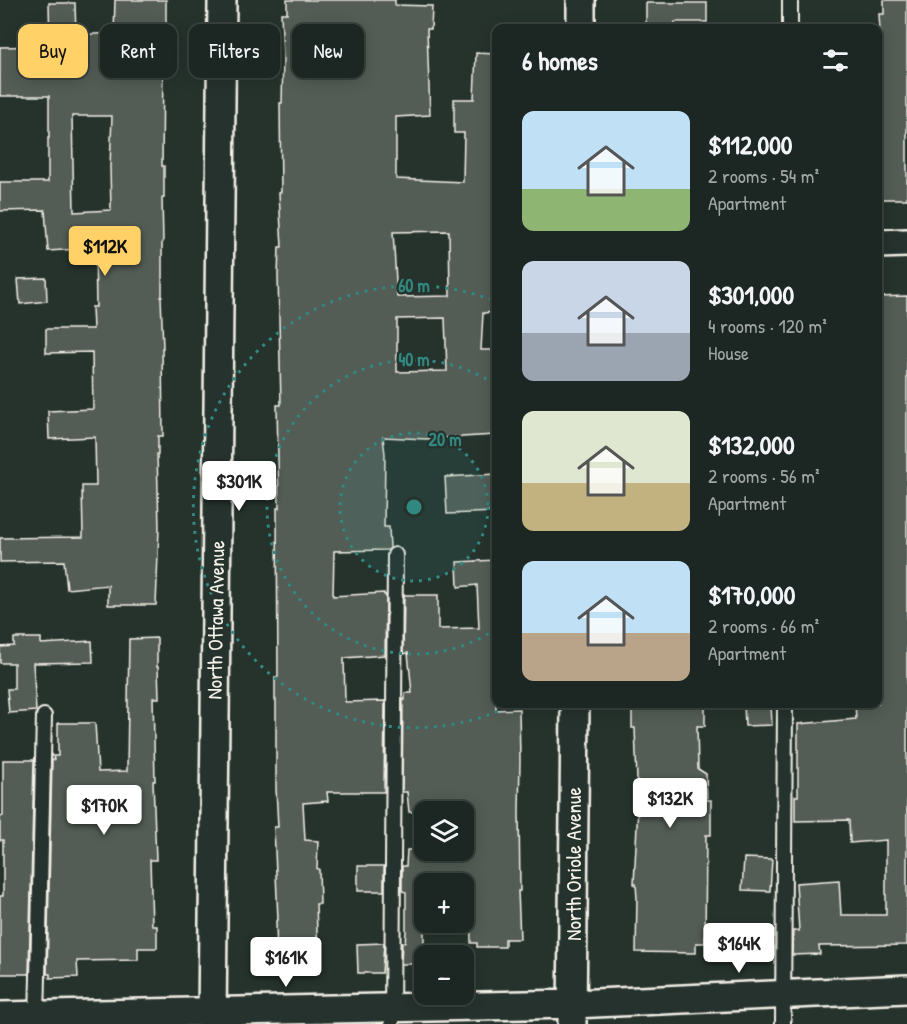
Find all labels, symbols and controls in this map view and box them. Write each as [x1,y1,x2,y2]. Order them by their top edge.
chip: Buy [18,24,88,78]
chip: Rent [100,24,177,78]
chip: Filters [189,24,280,78]
chip: New [292,24,364,78]
text: 6 homes [522,43,598,78]
icon: filters [819,44,852,77]
text: $112,000 [708,127,792,162]
icon: home [570,135,642,207]
text: 2 rooms · 54 m² [708,162,819,189]
text: Apartment [708,189,786,216]
pin: $112K [63,226,147,277]
text: $112K [83,232,127,259]
text: 60 m [398,273,430,298]
text: $301,000 [708,277,794,312]
icon: home [570,285,642,357]
text: 4 rooms · 120 m² [708,312,827,339]
text: House [708,339,749,366]
text: 40 m [398,347,430,372]
text: 20 m [429,427,461,452]
text: $132,000 [708,427,795,462]
icon: home [570,435,642,507]
pin: $301K [197,461,281,512]
text: 2 rooms · 56 m² [708,462,820,489]
text: $301K [216,467,262,494]
text: Apartment [708,489,786,516]
centre of rings [404,497,424,517]
street label: North Ottawa Avenue [200,540,231,700]
text: $170,000 [708,577,795,612]
icon: home [570,585,642,657]
text: 2 rooms · 66 m² [708,612,819,639]
text: Apartment [708,639,786,666]
pin: $132K [628,778,712,829]
text: $132K [647,784,693,811]
pin: $170K [62,785,146,836]
street label: North Oriole Avenue [559,787,588,941]
text: $170K [81,791,127,818]
map controls [414,801,474,1005]
button: layers [414,801,474,861]
button: + [414,873,474,933]
pin: $164K [697,923,781,974]
text: $164K [717,929,761,956]
pin: $161K [244,937,328,988]
text: $161K [264,943,308,970]
button: − [414,945,474,1005]

